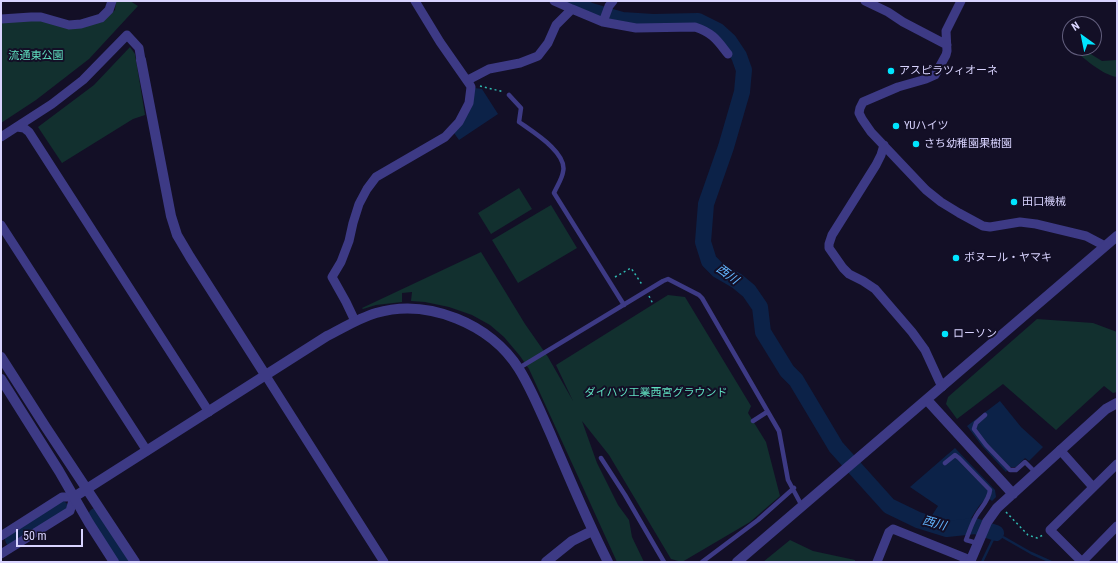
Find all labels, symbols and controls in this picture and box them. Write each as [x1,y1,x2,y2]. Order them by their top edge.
north arrow [1062,16,1102,56]
text: N [1069,19,1082,34]
park label: 流通東公園 [9,49,63,63]
place label: アスピラツィオーネ [899,64,998,78]
marker: アスピラツィオーネ [886,66,896,76]
place label: YUハイツ [904,119,948,133]
marker: YUハイツ [891,121,901,131]
place label: さち幼稚園果樹園 [924,137,1012,151]
marker: さち幼稚園果樹園 [911,139,921,149]
place label: 田口機械 [1022,195,1066,209]
marker: 田口機械 [1009,197,1019,207]
place label: ボヌール・ヤマキ [964,251,1052,265]
marker: ボヌール・ヤマキ [951,253,961,263]
water label: 西川 [713,262,741,288]
place label: ローソン [953,327,997,341]
marker: ローソン [940,329,950,339]
park label: ダイハツ工業西宮グラウンド [585,386,727,400]
water label: 西川 [921,514,947,534]
scale bar [18,521,85,547]
text: 50 m [23,529,47,543]

